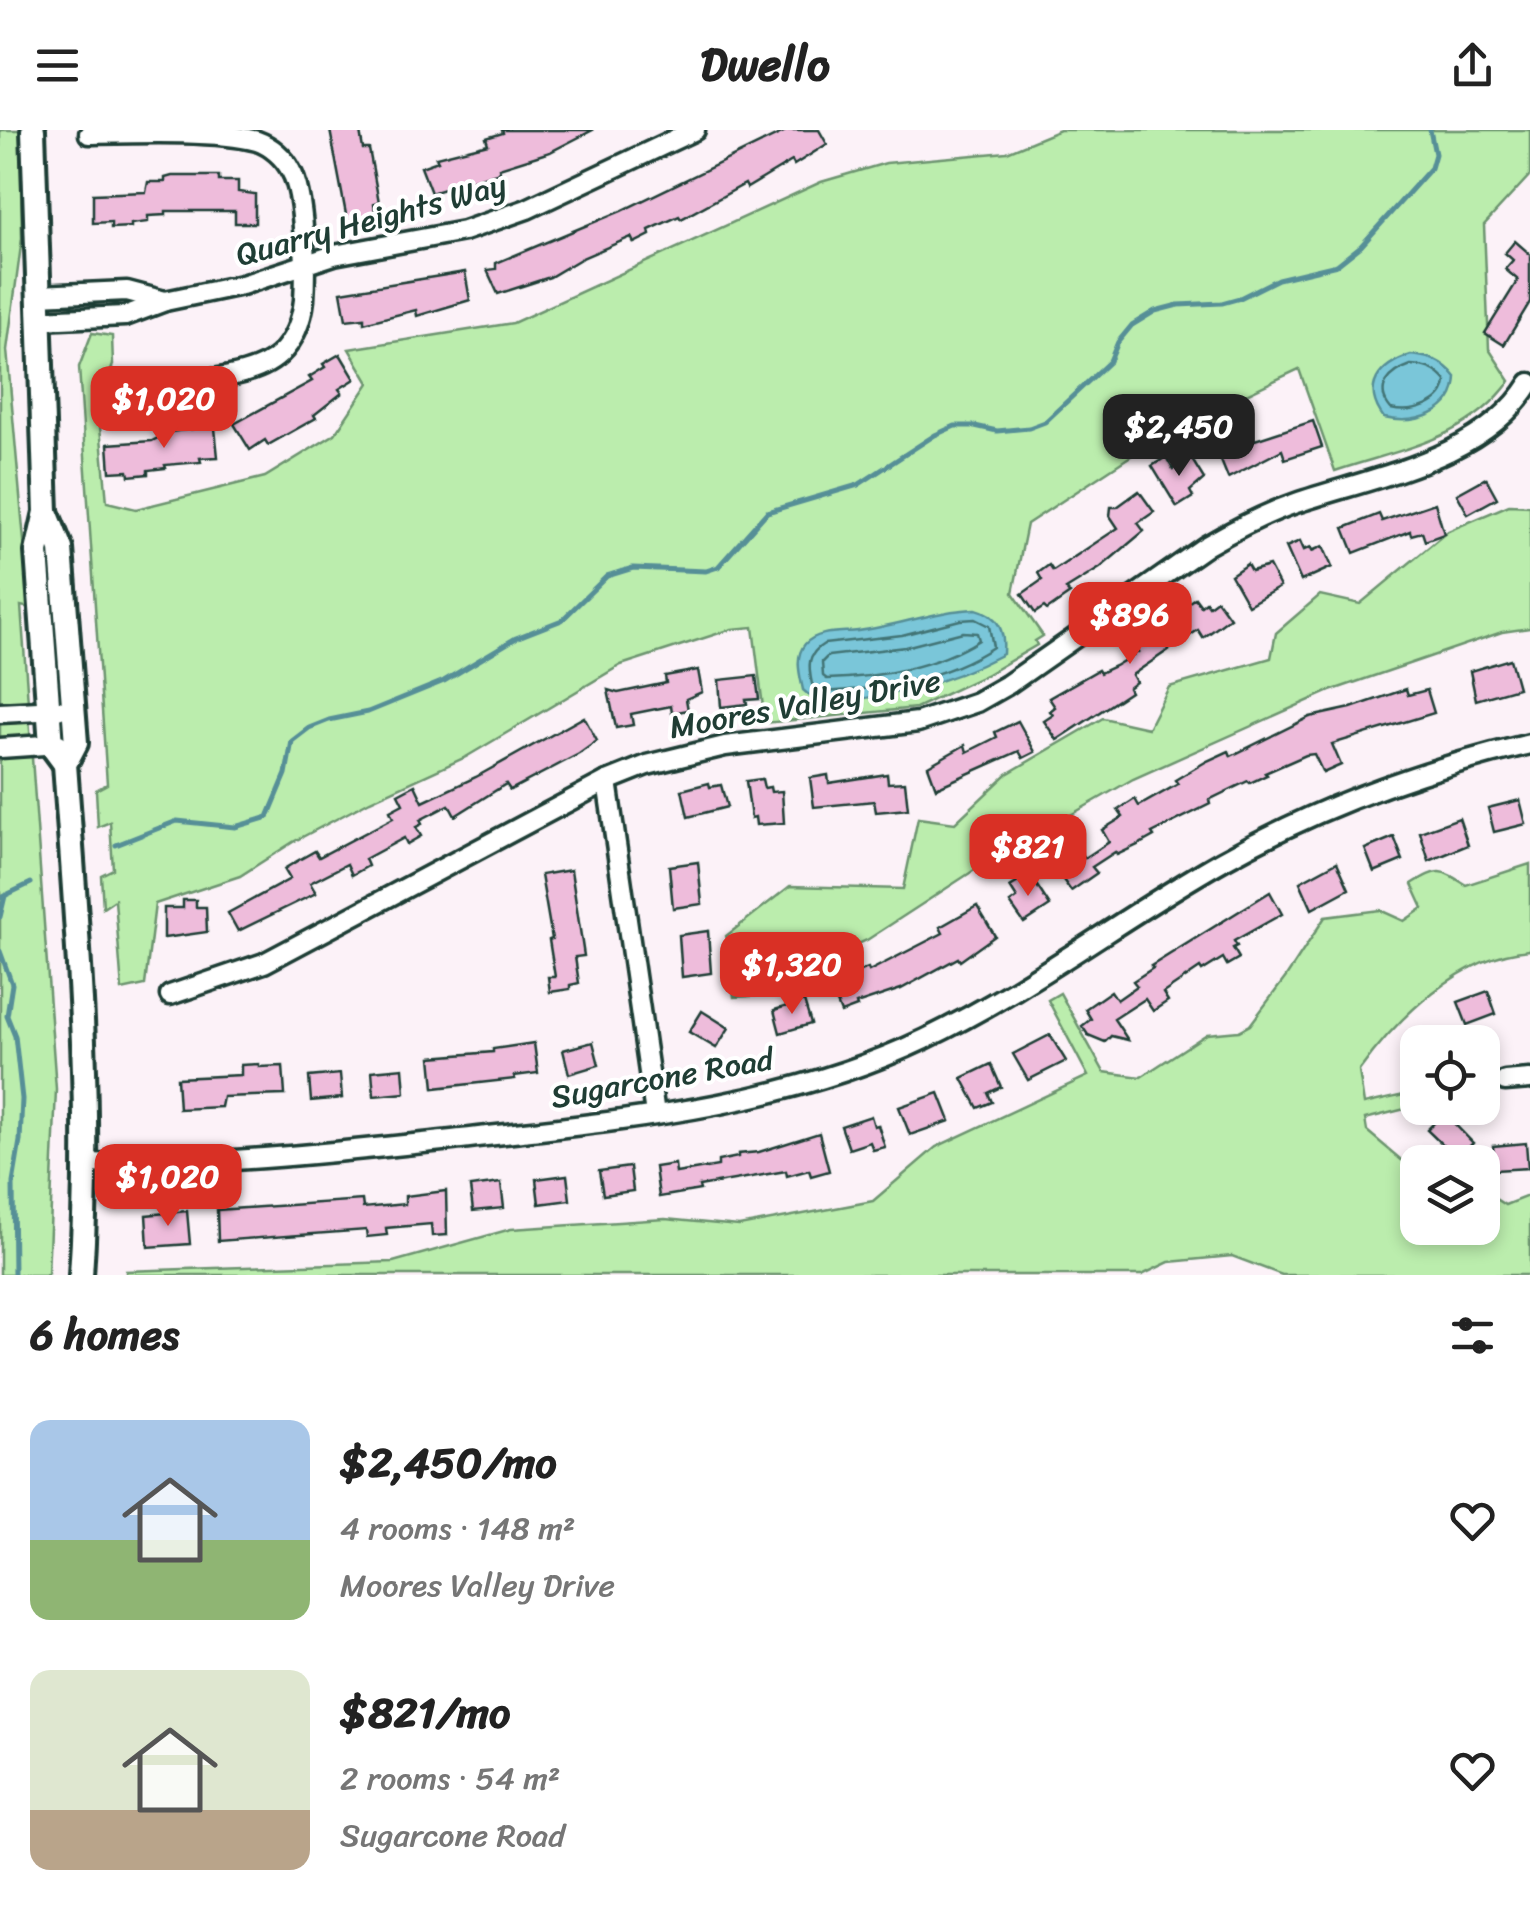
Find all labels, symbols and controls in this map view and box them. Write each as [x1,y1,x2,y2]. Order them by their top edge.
text: Dwello [700,25,830,105]
icon: menu [30,38,85,93]
icon: share [1445,38,1500,93]
street label: Quarry Heights Way [229,156,513,284]
pin: $1,020 [83,366,245,451]
text: $1,020 [113,370,215,427]
pin: $2,450 [1098,394,1260,479]
text: $2,450 [1125,398,1233,455]
pin: $896 [1071,582,1189,667]
text: $896 [1091,586,1169,643]
street label: Moores Valley Drive [665,652,945,756]
pin: $821 [969,814,1087,899]
text: $821 [991,818,1065,875]
pin: $1,320 [711,932,873,1017]
text: $1,320 [742,936,842,993]
map controls [1400,1025,1500,1245]
button: locate [1400,1025,1500,1125]
street label: Sugarcone Road [546,1030,780,1126]
pin: $1,020 [87,1144,249,1229]
button: layers [1400,1145,1500,1245]
text: $1,020 [117,1148,219,1205]
text: 6 homes [30,1298,179,1372]
icon: filters [1445,1308,1500,1363]
text: $2,450/mo [340,1426,557,1500]
icon: home [110,1460,230,1580]
icon: heart [1445,1493,1500,1548]
text: 4 rooms · 148 m² [340,1500,575,1557]
text: Moores Valley Drive [340,1557,615,1614]
text: $821/mo [340,1676,510,1750]
icon: home [110,1710,230,1830]
icon: heart [1445,1743,1500,1798]
text: 2 rooms · 54 m² [340,1750,560,1807]
text: Sugarcone Road [340,1807,565,1864]

